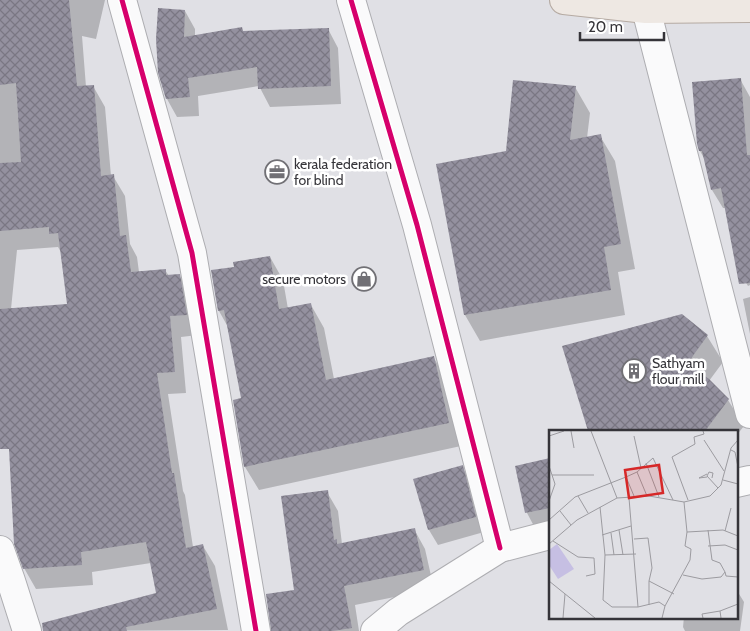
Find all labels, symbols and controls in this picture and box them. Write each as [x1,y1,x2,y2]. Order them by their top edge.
scale bar [580,10,664,42]
text: 20 m [588,18,623,36]
place label: kerala federation for blind [294,155,392,189]
office icon: kerala federation for blind [264,159,290,185]
shop icon: secure motors [351,266,377,292]
place label: secure motors [262,270,346,288]
place label: Sathyam flour mill [652,354,705,388]
building icon: Sathyam flour mill [621,358,647,384]
inset map [549,430,738,618]

